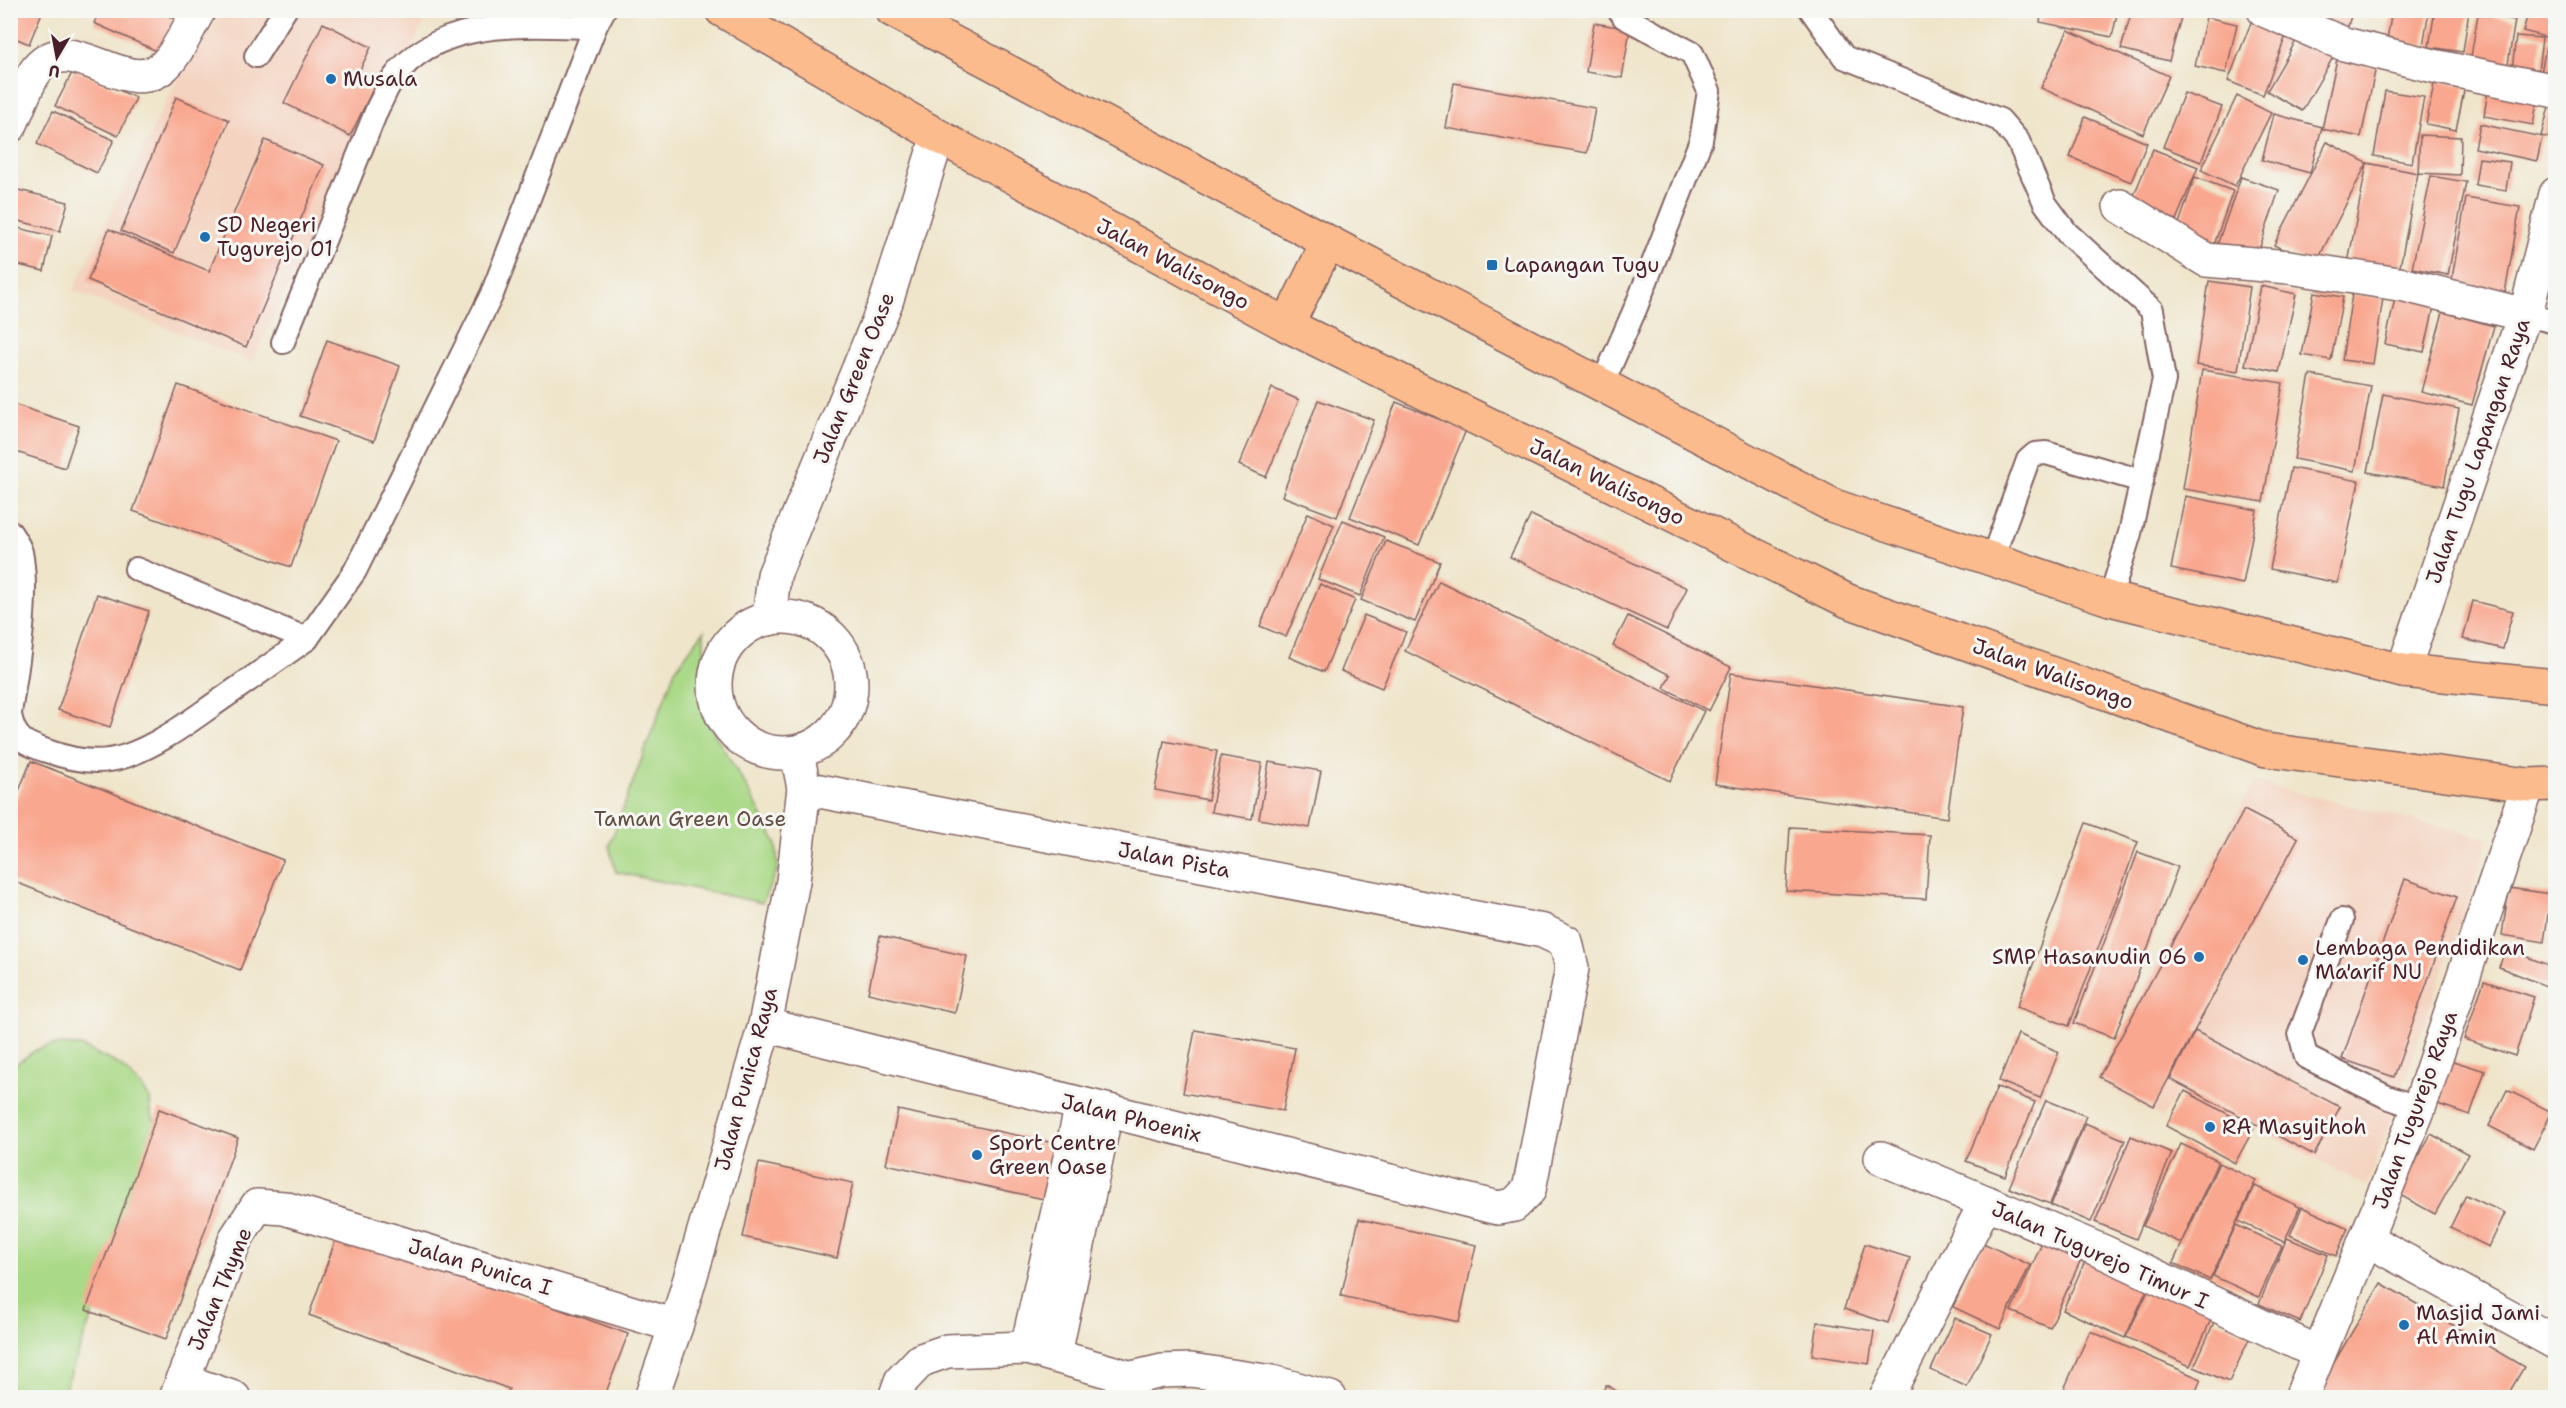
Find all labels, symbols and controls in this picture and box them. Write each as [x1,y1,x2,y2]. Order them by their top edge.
north arrow [27,27,87,87]
text: U [47,60,62,83]
place label: Musala [343,65,417,93]
marker: Musala [324,72,338,86]
place label: SD Negeri Tugurejo 01 [217,211,333,263]
street label: Jalan Walisongo [1092,212,1254,316]
marker: SD Negeri Tugurejo 01 [198,230,212,244]
place label: Lapangan Tugu [1504,251,1659,279]
marker: Lapangan Tugu [1485,258,1499,272]
street label: Jalan Green Oase [807,288,901,468]
street label: Jalan Tugu Lapangan Raya [2419,315,2537,587]
street label: Jalan Walisongo [1525,432,1689,532]
street label: Jalan Walisongo [1969,632,2137,716]
park label: Taman Green Oase [594,805,786,833]
street label: Jalan Pista [1115,835,1233,885]
place label: Lembaga Pendidikan Ma'arif NU [2315,934,2525,986]
place label: SMP Hasanudin 06 [1992,943,2187,971]
marker: SMP Hasanudin 06 [2192,950,2206,964]
marker: Lembaga Pendidikan Ma'arif NU [2296,953,2310,967]
street label: Jalan Punica Raya [708,984,784,1174]
street label: Jalan Tugurejo Raya [2366,1007,2464,1213]
street label: Jalan Phoenix [1058,1087,1204,1149]
place label: RA Masyithoh [2222,1113,2367,1141]
marker: RA Masyithoh [2203,1120,2217,1134]
place label: Sport Centre Green Oase [989,1129,1117,1181]
marker: Sport Centre Green Oase [970,1148,984,1162]
street label: Jalan Tugurejo Timur I [1987,1194,2213,1316]
street label: Jalan Thyme [181,1223,259,1355]
street label: Jalan Punica I [405,1232,555,1302]
place label: Masjid Jami Al Amin [2416,1299,2540,1351]
marker: Masjid Jami Al Amin [2397,1318,2411,1332]

